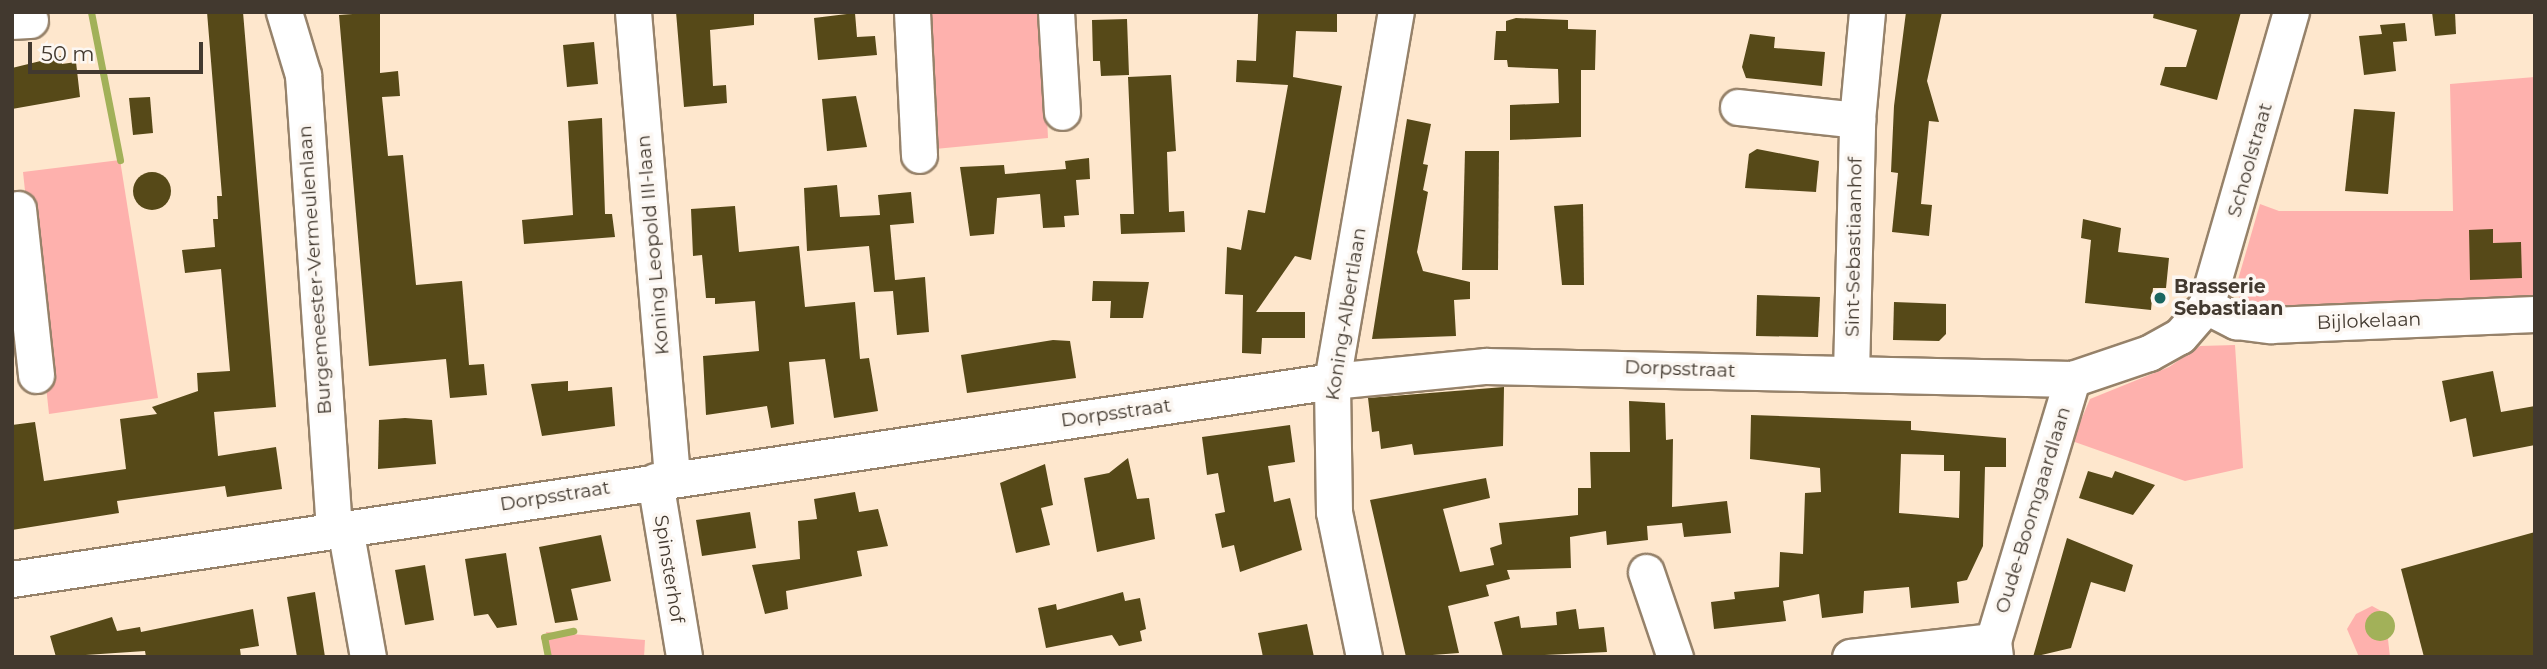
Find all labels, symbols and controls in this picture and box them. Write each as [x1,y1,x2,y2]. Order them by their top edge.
scale bar [32,28,206,72]
text: 50 m [41,41,95,66]
street label: Schoolstraat [2223,100,2277,220]
street label: Burgemeester-Vermeulenlaan [294,125,336,415]
street label: Koning Leopold III-laan [632,134,674,356]
street label: Sint-Sebastiaanhof [1841,157,1867,337]
street label: Koning-Albertlaan [1321,226,1371,402]
place label: Brasserie Sebastiaan [2174,276,2283,320]
marker: Brasserie Sebastiaan [2152,290,2168,306]
street label: Bijlokelaan [2316,308,2422,334]
street label: Dorpsstraat [1624,356,1736,382]
street label: Dorpsstraat [1059,394,1173,432]
street label: Oude-Boomgaardlaan [1991,404,2075,616]
street label: Dorpsstraat [498,476,612,516]
street label: Spinsterhof [649,513,689,625]

